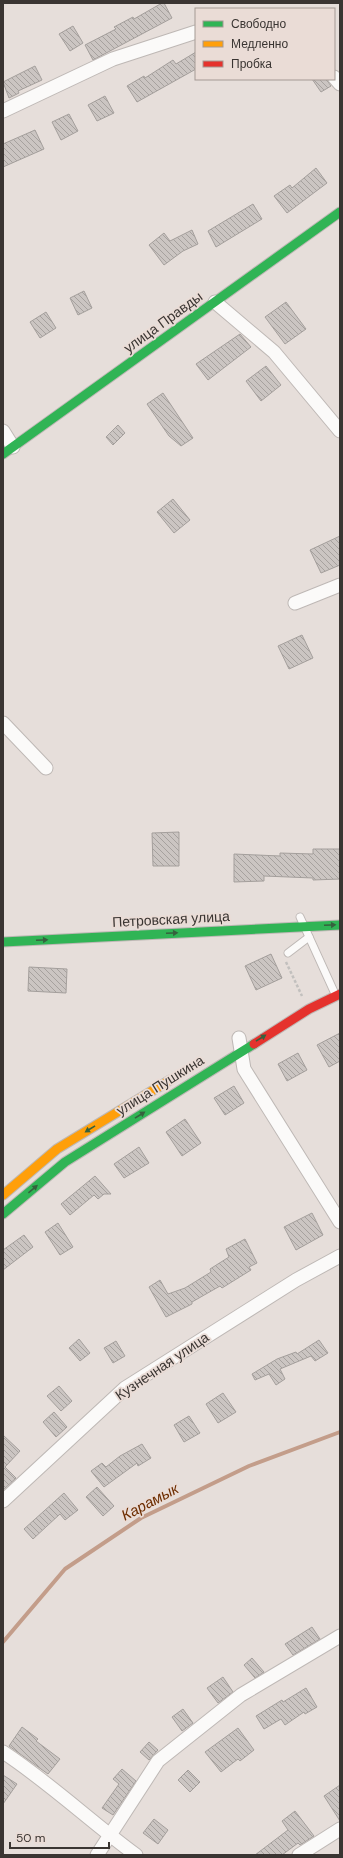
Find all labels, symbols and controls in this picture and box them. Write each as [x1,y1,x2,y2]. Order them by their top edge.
legend [195,8,335,80]
text: Свободно [231,16,286,32]
text: Медленно [231,36,288,52]
text: Пробка [231,56,272,72]
street label: улица Правды [120,287,206,357]
street label: Петровская улица [112,907,230,931]
one-way arrow [324,922,337,928]
one-way arrow [166,930,178,937]
one-way arrow [36,937,49,943]
one-way arrow [256,1034,266,1042]
street label: улица Пушкина [113,1051,207,1119]
one-way arrow [134,1111,145,1119]
one-way arrow [84,1126,96,1133]
one-way arrow [28,1184,38,1193]
street label: Кузнечная улица [112,1328,212,1404]
water label: Карамык [118,1478,183,1525]
scale bar [10,1824,109,1850]
text: 50 m [16,1830,45,1846]

